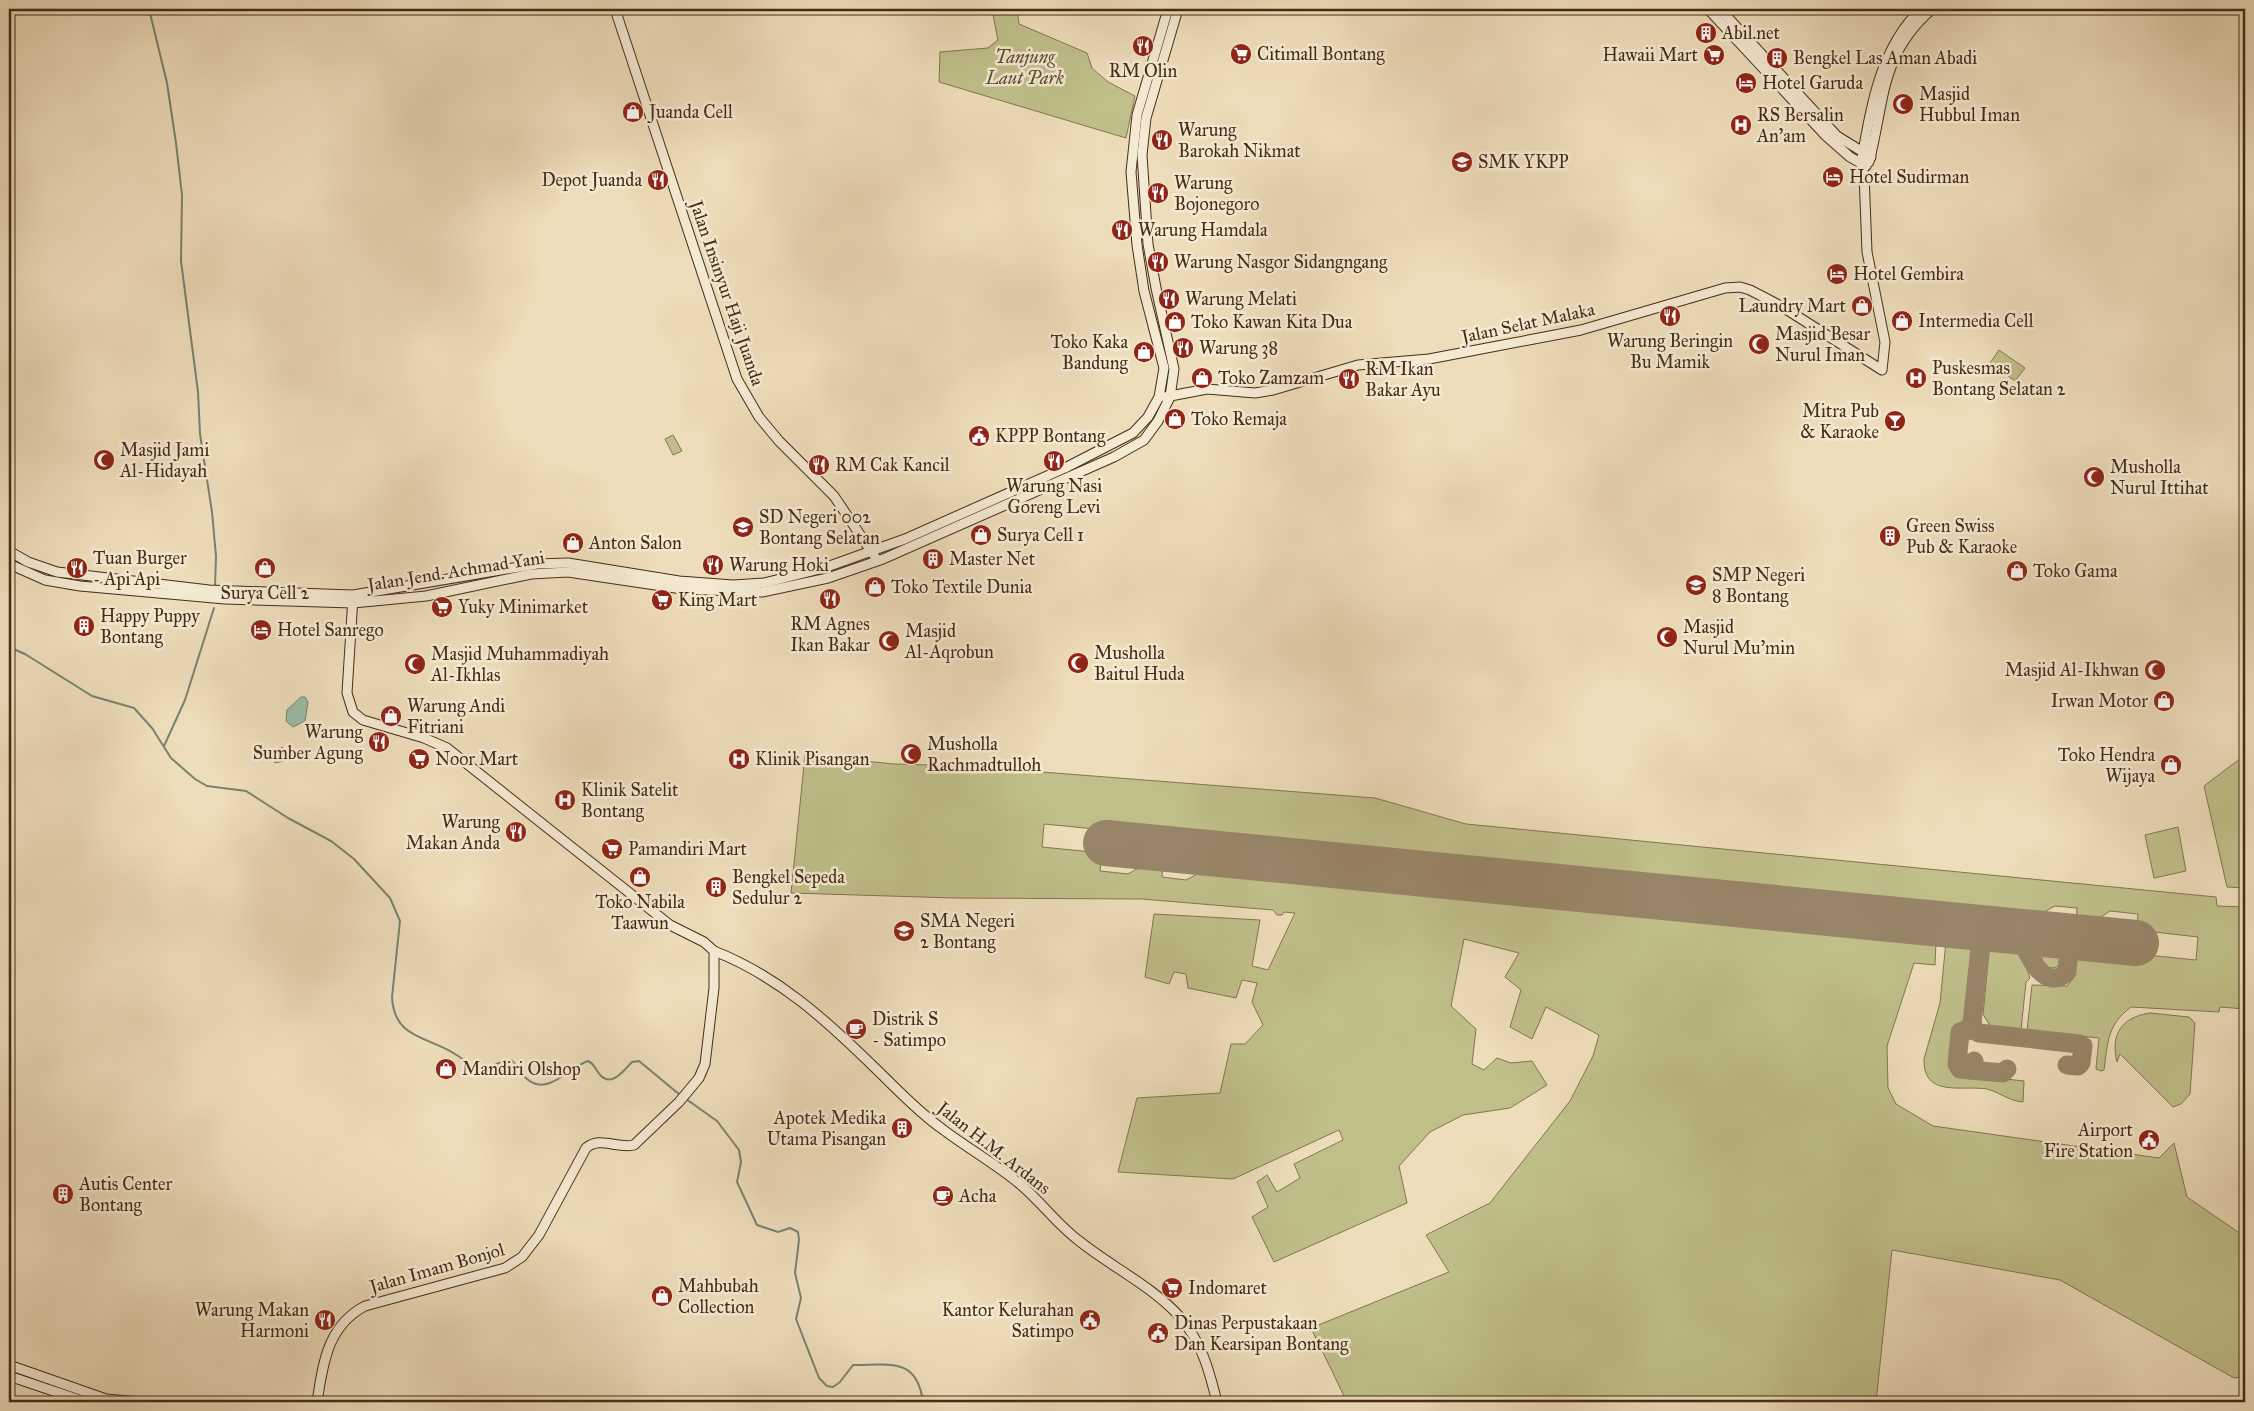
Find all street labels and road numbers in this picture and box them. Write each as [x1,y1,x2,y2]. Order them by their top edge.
street label: Jalan Insinyur Haji Juanda [683,196,769,389]
street label: Jalan Selat Malaka [1457,298,1597,349]
street label: Jalan Jend. Achmad Yani [364,546,546,597]
street label: Jalan H.M. Ardans [931,1096,1055,1200]
street label: Jalan Imam Bonjol [365,1238,507,1299]

